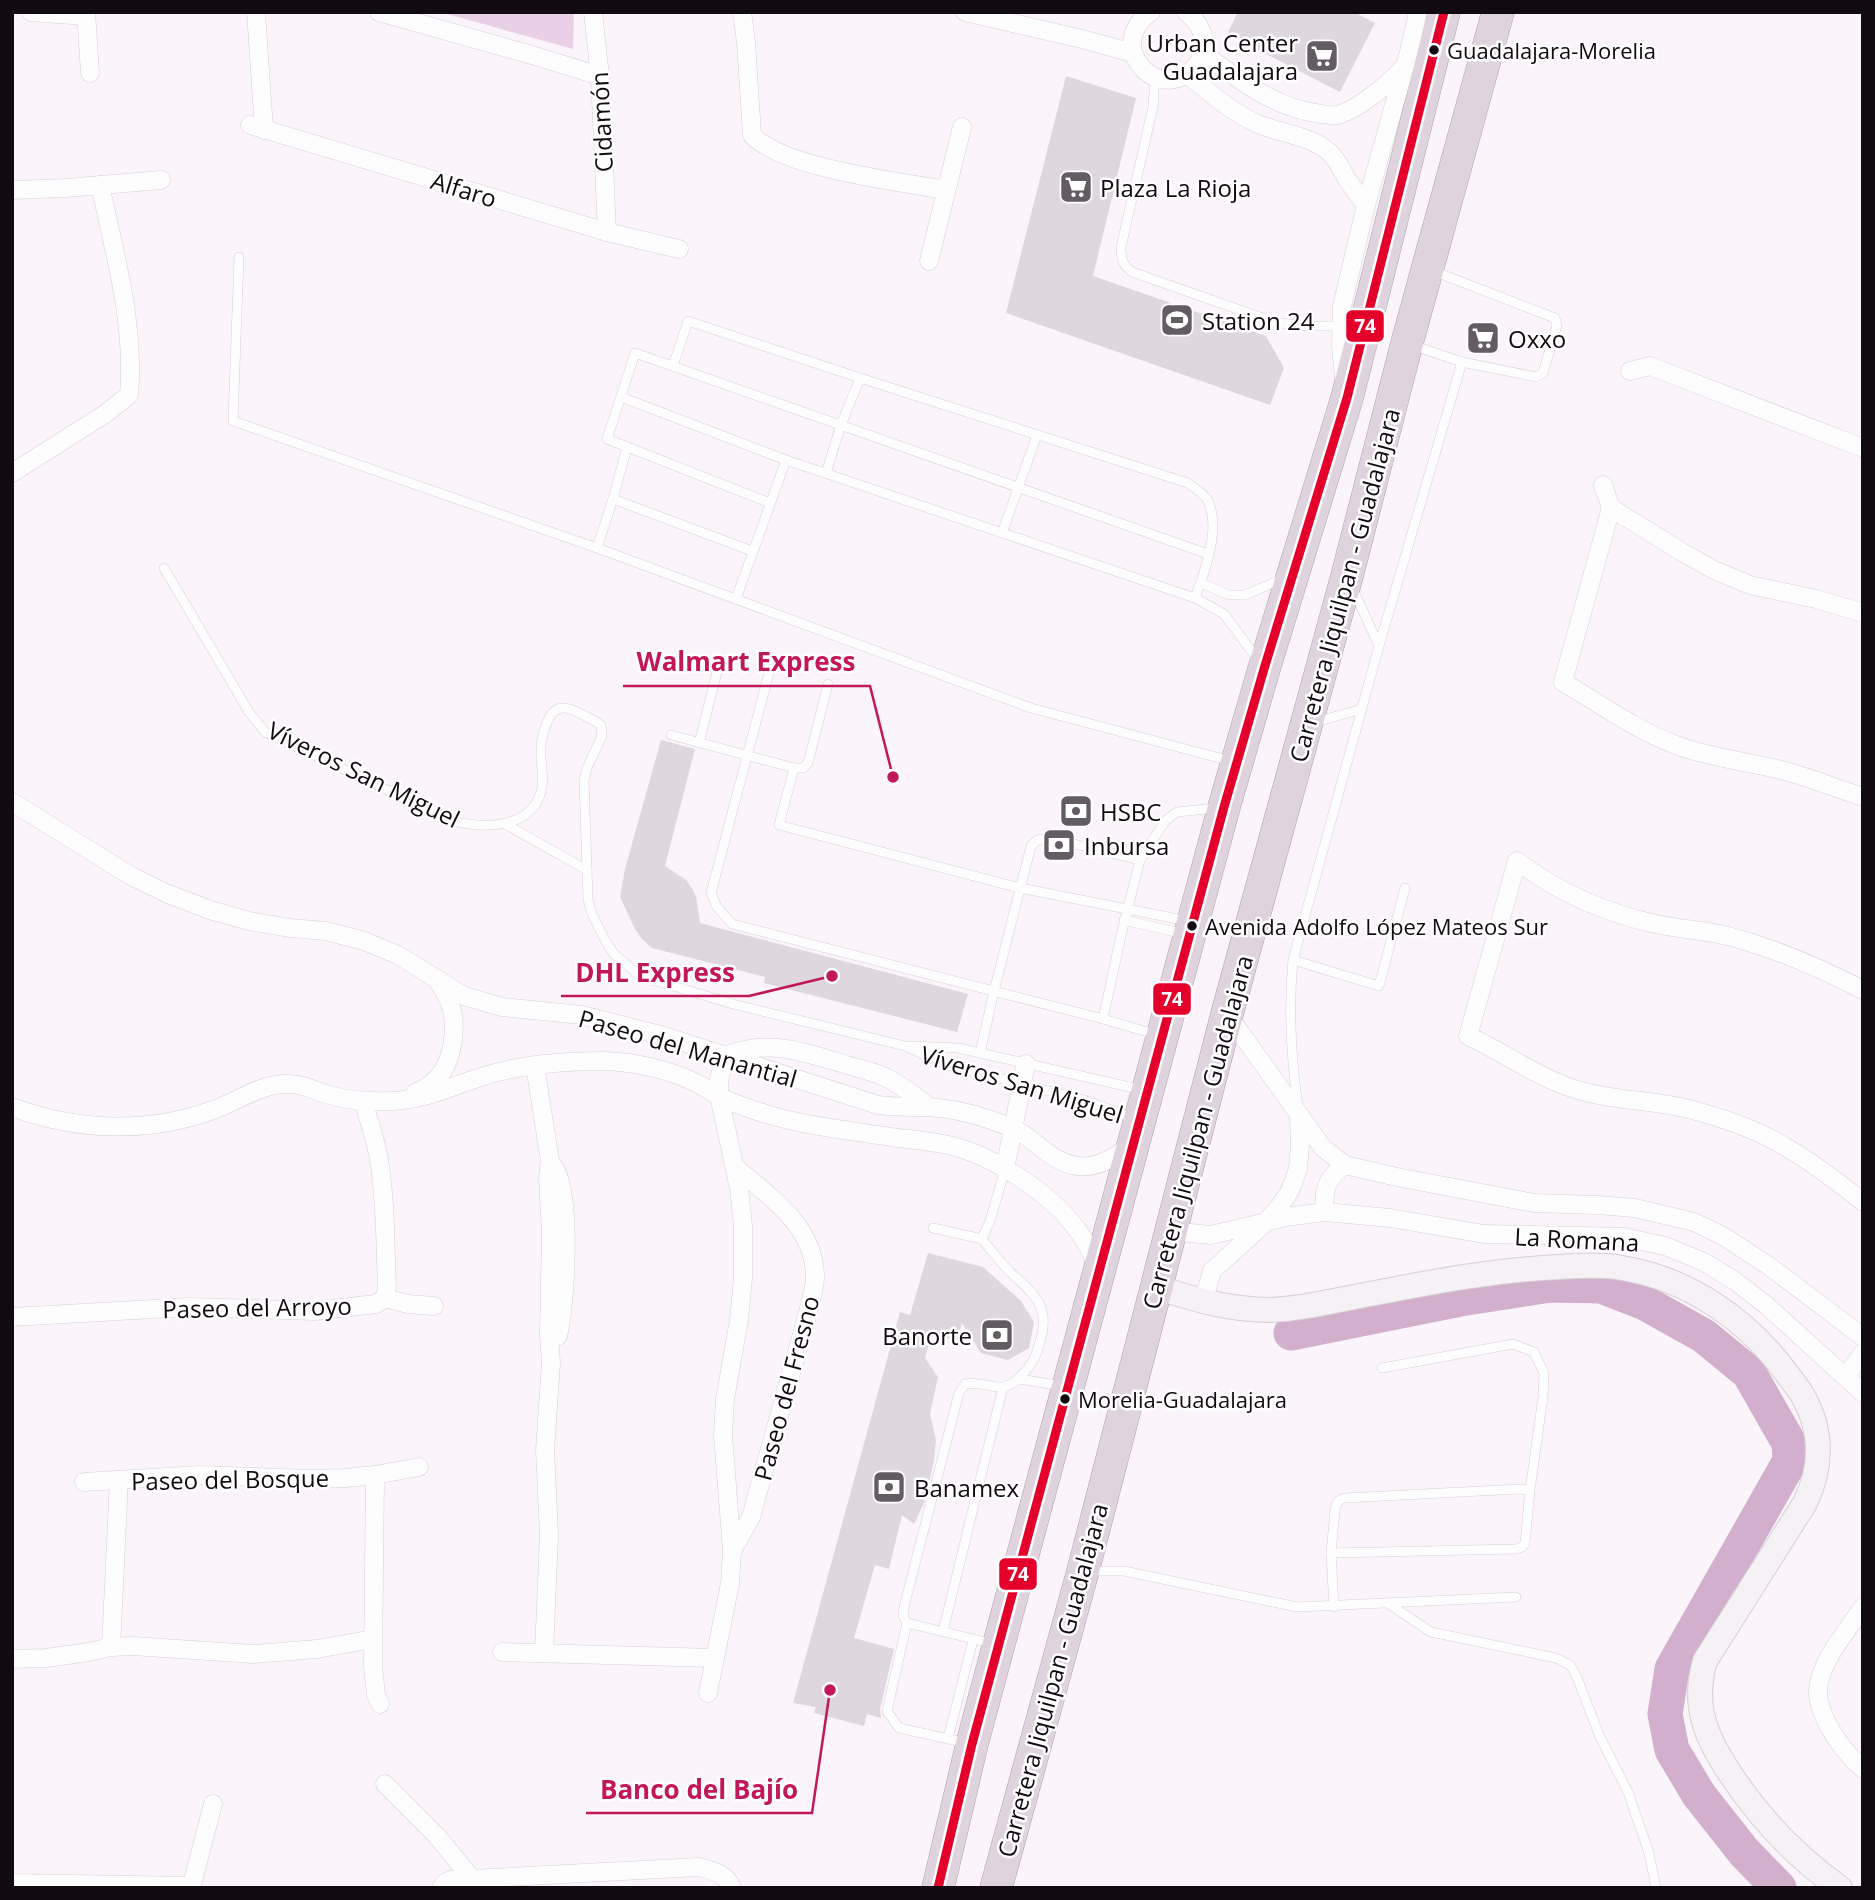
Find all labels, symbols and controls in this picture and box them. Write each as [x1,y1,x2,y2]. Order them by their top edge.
place label: Urban Center Guadalajara [1147,26,1298,87]
place label: Guadalajara-Morelia [1447,35,1656,65]
supermarket icon: Urban Center Guadalajara [1303,37,1341,75]
marker: Guadalajara-Morelia [1427,43,1441,57]
street label: Cidamón [582,71,620,173]
street label: Alfaro [427,163,501,215]
supermarket icon: Plaza La Rioja [1057,168,1095,206]
place label: Plaza La Rioja [1100,171,1251,204]
sports icon: Station 24 [1158,301,1196,339]
place label: Station 24 [1202,304,1315,337]
line badge: 74 [1345,309,1385,343]
text: 74 [1354,313,1376,339]
supermarket icon: Oxxo [1464,319,1502,357]
place label: Oxxo [1508,322,1566,355]
street label: Carretera Jiquilpan - Guadalajara [1281,404,1407,766]
callout: Walmart Express [623,639,870,686]
text: Walmart Express [637,643,855,679]
street label: Víveros San Miguel [262,713,466,835]
bank icon: HSBC [1057,792,1095,830]
place label: HSBC [1100,795,1161,828]
bank icon: Inbursa [1040,826,1078,864]
place label: Inbursa [1084,829,1169,862]
place label: Avenida Adolfo López Mateos Sur [1205,911,1548,941]
marker: Avenida Adolfo López Mateos Sur [1185,919,1199,933]
callout: DHL Express [561,949,749,996]
street label: Carretera Jiquilpan - Guadalajara [1134,951,1260,1313]
text: DHL Express [575,954,735,990]
line badge: 74 [1152,982,1192,1016]
text: 74 [1161,986,1183,1012]
street label: Paseo del Manantial [575,1001,801,1095]
street label: Víveros San Miguel [917,1038,1127,1130]
street label: La Romana [1514,1219,1640,1259]
street label: Paseo del Arroyo [162,1289,352,1325]
street label: Paseo del Fresno [745,1292,827,1484]
bank icon: Banorte [978,1316,1016,1354]
place label: Banorte [882,1319,972,1352]
place label: Morelia-Guadalajara [1078,1384,1287,1414]
marker: Morelia-Guadalajara [1058,1392,1072,1406]
street label: Paseo del Bosque [131,1461,329,1497]
bank icon: Banamex [870,1468,908,1506]
place label: Banamex [914,1471,1020,1504]
street label: Carretera Jiquilpan - Guadalajara [989,1499,1115,1861]
line badge: 74 [998,1557,1038,1591]
text: 74 [1007,1561,1029,1587]
callout: Banco del Bajío [586,1766,812,1813]
text: Banco del Bajío [600,1771,798,1807]

